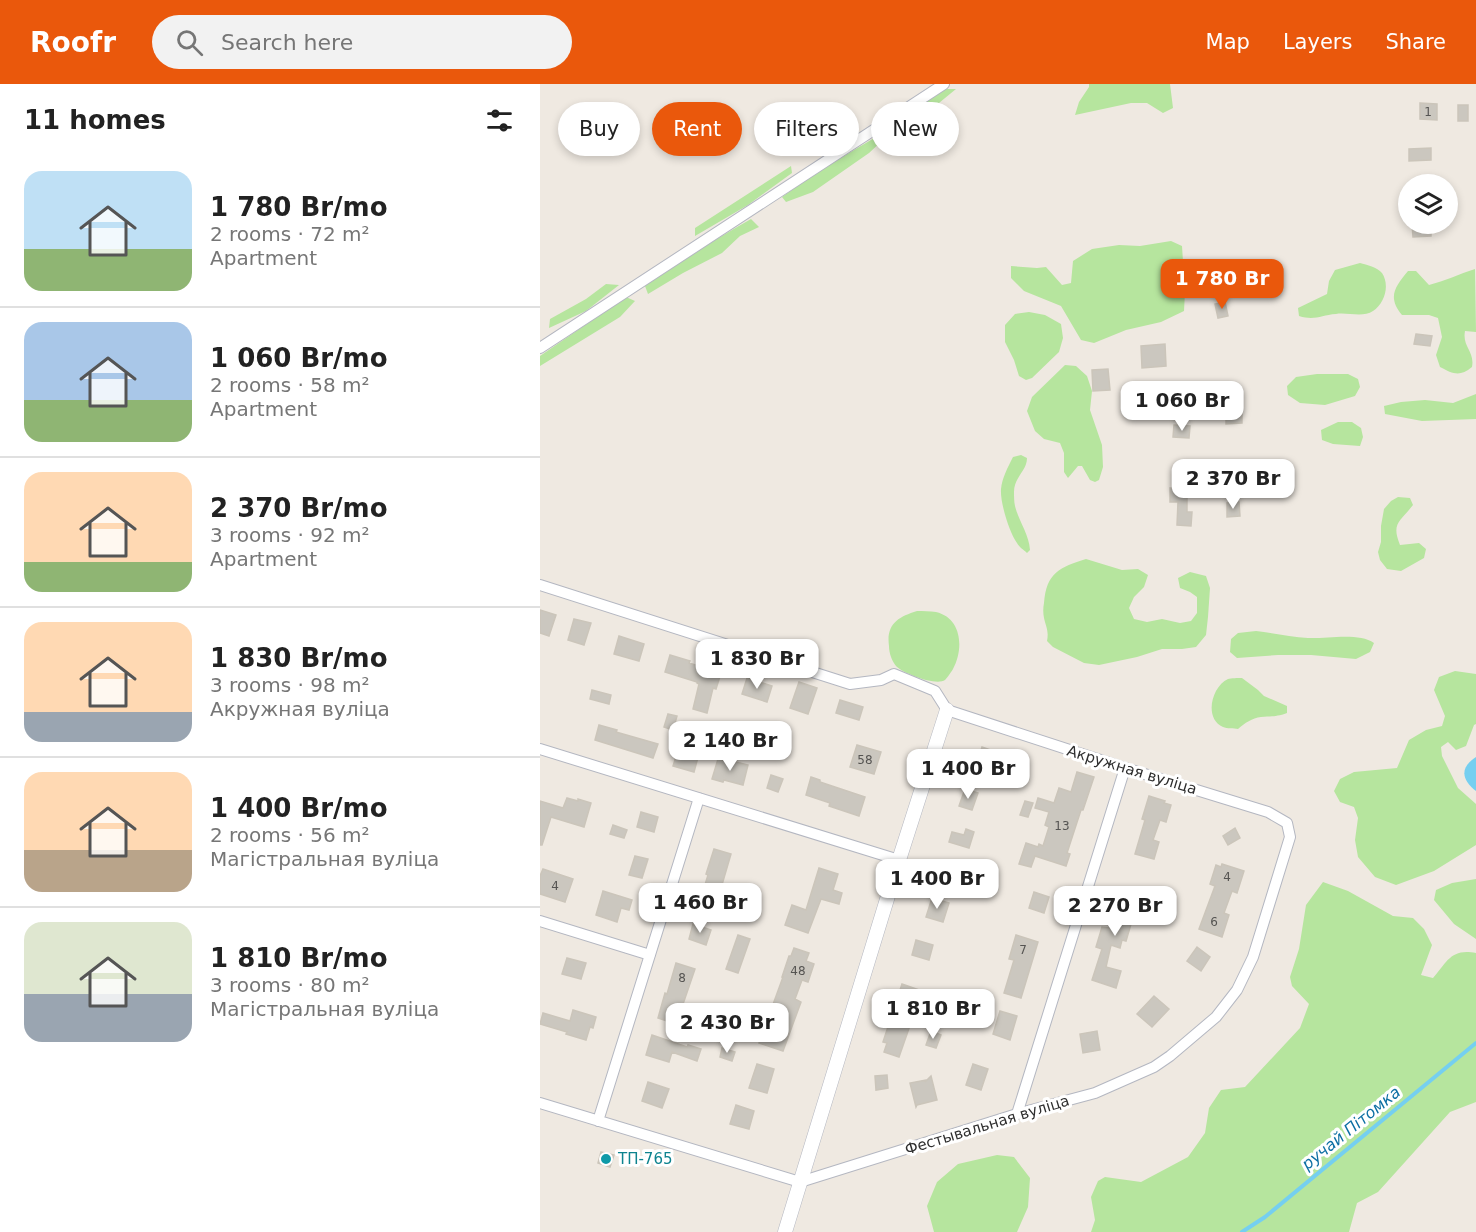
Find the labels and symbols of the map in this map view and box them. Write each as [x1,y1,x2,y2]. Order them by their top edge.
house number: 1 [1424,105,1432,119]
pin: 1 780 Br [1160,259,1284,310]
pin: 1 060 Br [1120,381,1244,432]
pin: 2 370 Br [1171,459,1295,510]
pin: 1 830 Br [695,639,819,690]
pin: 2 140 Br [668,721,792,772]
street label: Акружная вуліца [1065,742,1199,798]
pin: 1 400 Br [906,749,1030,800]
house number: 58 [857,753,873,767]
house number: 13 [1054,819,1070,833]
pin: 1 400 Br [875,859,999,910]
house number: 4 [1223,870,1231,884]
house number: 4 [551,879,559,893]
pin: 1 460 Br [638,883,762,934]
pin: 2 270 Br [1053,886,1177,937]
house number: 6 [1210,915,1218,929]
house number: 7 [1019,943,1027,957]
house number: 48 [790,964,806,978]
house number: 8 [678,971,686,985]
pin: 1 810 Br [871,989,995,1040]
pin: 2 430 Br [665,1003,789,1054]
water label: ручай Пітомка [1297,1082,1404,1174]
street label: Фестывальная вуліца [903,1091,1071,1159]
place label: ТП-765 [617,1150,673,1168]
marker: ТП-765 [599,1152,613,1166]

